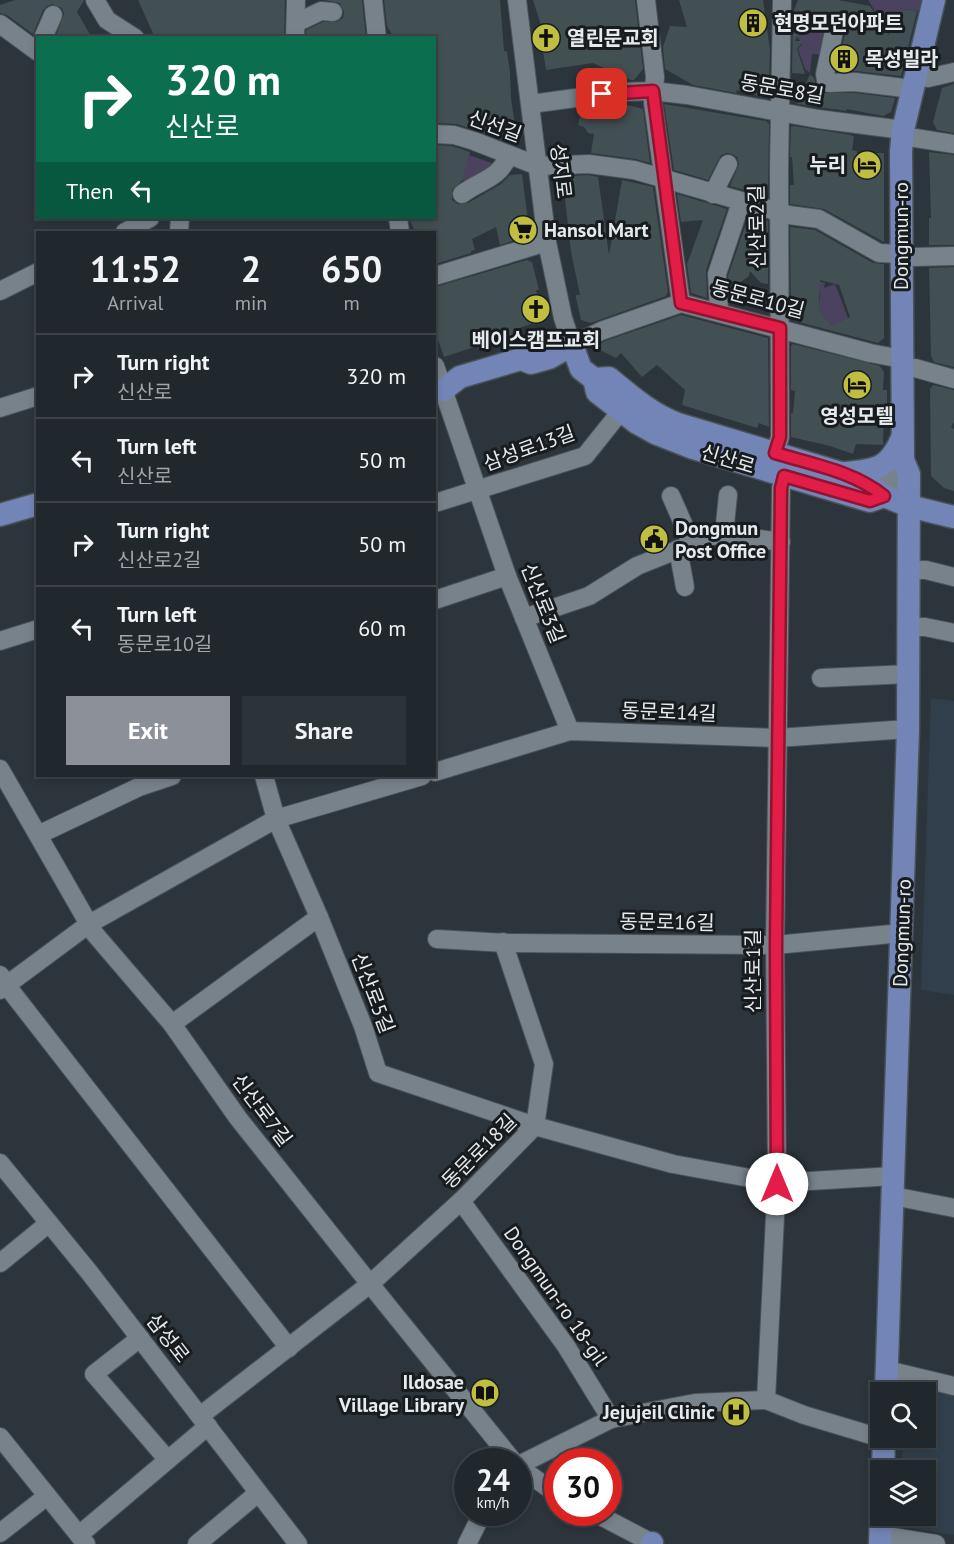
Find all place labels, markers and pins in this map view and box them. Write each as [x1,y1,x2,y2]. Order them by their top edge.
building icon: 현명모던아파트 [737,7,769,39]
place label: 현명모던아파트 [774,10,903,36]
church icon: 열린문교회 [530,22,562,54]
place label: 열린문교회 [567,25,659,51]
building icon: 목성빌라 [828,43,860,75]
place label: 목성빌라 [865,46,939,72]
pin [576,68,627,119]
hotel icon: 누리 [851,149,883,181]
place label: 누리 [809,152,846,178]
supermarket icon: Hansol Mart [507,214,539,246]
place label: Hansol Mart [544,217,648,243]
church icon: 베이스캠프교회 [520,293,552,325]
place label: 베이스캠프교회 [472,327,600,353]
hotel icon: 영성모텔 [841,369,873,401]
place label: 영성모텔 [820,403,894,429]
place label: Dongmun Post Office [675,515,766,564]
public building icon: Dongmun Post Office [638,523,670,555]
place label: Ildosae Village Library [338,1369,464,1418]
library icon: Ildosae Village Library [469,1377,501,1409]
hospital icon: Jejujeil Clinic [720,1396,752,1428]
place label: Jejujeil Clinic [602,1399,715,1425]

